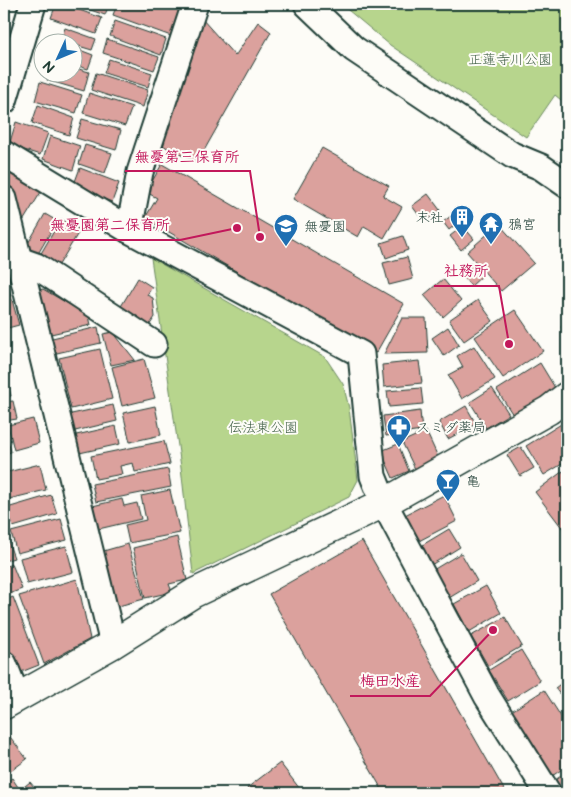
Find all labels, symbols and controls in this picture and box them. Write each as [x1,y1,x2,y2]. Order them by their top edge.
north arrow [32,32,82,82]
park label: 正蓮寺川公園 [468,51,552,68]
text: N [39,57,59,76]
callout: 無憂第三保育所 [125,141,250,171]
text: 無憂第三保育所 [134,148,240,167]
building icon: 末社 [449,204,475,238]
place label: 末社 [416,209,444,226]
callout: 無憂園第二保育所 [40,210,180,240]
temple icon: 鴉宮 [478,211,504,245]
school or university icon: 無憂園 [273,213,299,247]
text: 無憂園第二保育所 [50,216,170,235]
place label: 鴉宮 [508,216,536,233]
place label: 無憂園 [304,218,346,235]
callout: 社務所 [434,256,499,286]
text: 社務所 [443,262,489,281]
pharmacy icon: スミダ薬局 [386,414,412,448]
park label: 伝法東公園 [228,419,298,436]
place label: スミダ薬局 [416,419,486,436]
bar icon: 亀 [435,468,461,502]
place label: 亀 [466,473,480,490]
callout: 梅田水産 [350,666,430,696]
text: 梅田水産 [360,672,420,691]

